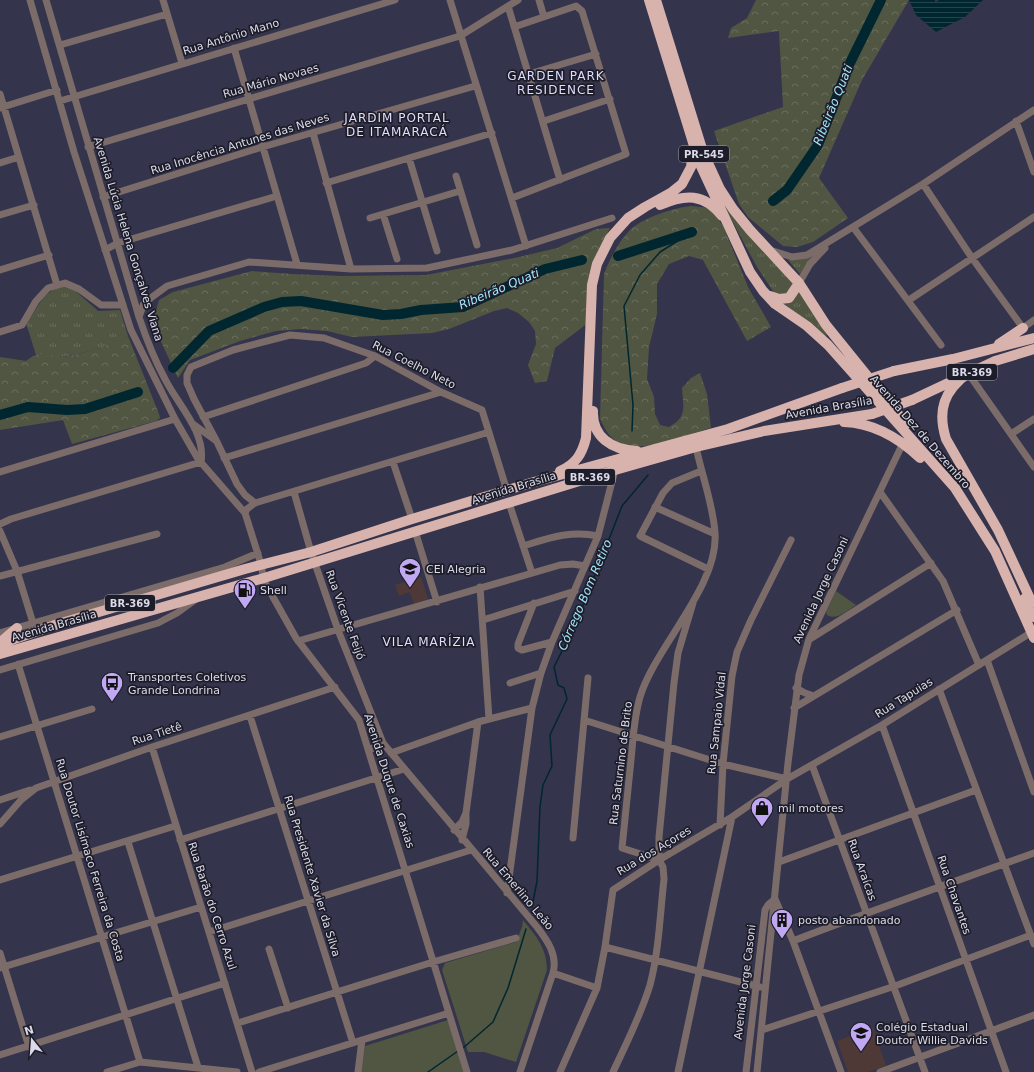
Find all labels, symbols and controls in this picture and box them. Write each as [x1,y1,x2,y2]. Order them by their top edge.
street label: Rua Antônio Mano [181,16,281,58]
street label: Rua Mário Novaes [222,61,321,101]
water label: Ribeirão Quati [810,62,856,147]
district label: GARDEN PARK RESIDENCE [507,69,605,97]
street label: Rua Inocência Antunes das Neves [149,110,331,177]
district label: JARDIM PORTAL DE ITAMARACÁ [343,111,450,139]
street label: Avenida Lúcia Helena Gonçalves Viana [91,135,165,343]
road number: PR-545 [679,146,729,162]
water label: Ribeirão Quati [457,266,542,312]
street label: Rua Coelho Neto [370,338,458,392]
road number: BR-369 [947,364,997,380]
street label: Avenida Dez de Dezembro [867,373,973,491]
street label: Avenida Brasília [785,394,873,422]
street label: Avenida Brasília [470,469,558,507]
road number: BR-369 [565,469,615,485]
street label: Avenida Jorge Casoni [791,535,851,645]
water label: Córrego Bom Retiro [555,538,615,652]
school or university icon: CEI Alegria [397,556,423,589]
place label: CEI Alegria [426,563,486,576]
street label: Rua Vicente Feijó [323,568,367,662]
fuel station icon: Shell [232,577,258,610]
place label: Shell [260,584,287,597]
road number: BR-369 [105,595,155,611]
street label: Avenida Brasília [10,608,98,644]
district label: VILA MARÍZIA [382,634,476,649]
bus stop icon: Transportes Coletivos Grande Londrina [99,670,125,703]
place label: Transportes Coletivos Grande Londrina [127,671,246,697]
street label: Rua Sampaio Vidal [705,671,729,775]
street label: Rua Tapuias [873,675,935,721]
street label: Rua Saturnino de Brito [607,700,635,826]
street label: Avenida Duque de Caxias [361,712,417,850]
street label: Rua Tietê [130,720,184,748]
street label: Rua Doutor Lisímaco Ferreira da Costa [53,757,127,963]
street label: Rua Presidente Xavier da Silva [281,794,343,958]
shop icon: mil motores [749,795,775,828]
place label: mil motores [778,802,844,815]
street label: Rua dos Açores [615,824,694,878]
street label: Rua Araícas [845,837,879,903]
street label: Rua Barão do Cerro Azul [185,840,239,972]
street label: Rua Emerlino Leão [480,845,556,933]
street label: Rua Chavantes [934,854,974,937]
building icon: posto abandonado [769,907,795,940]
place label: posto abandonado [798,914,901,927]
street label: Avenida Jorge Casoni [731,924,759,1040]
north arrow [12,1020,52,1060]
school or university icon: Colégio Estadual Doutor Willie Davids [848,1020,874,1053]
place label: Colégio Estadual Doutor Willie Davids [876,1021,988,1047]
text: N [23,1023,36,1038]

